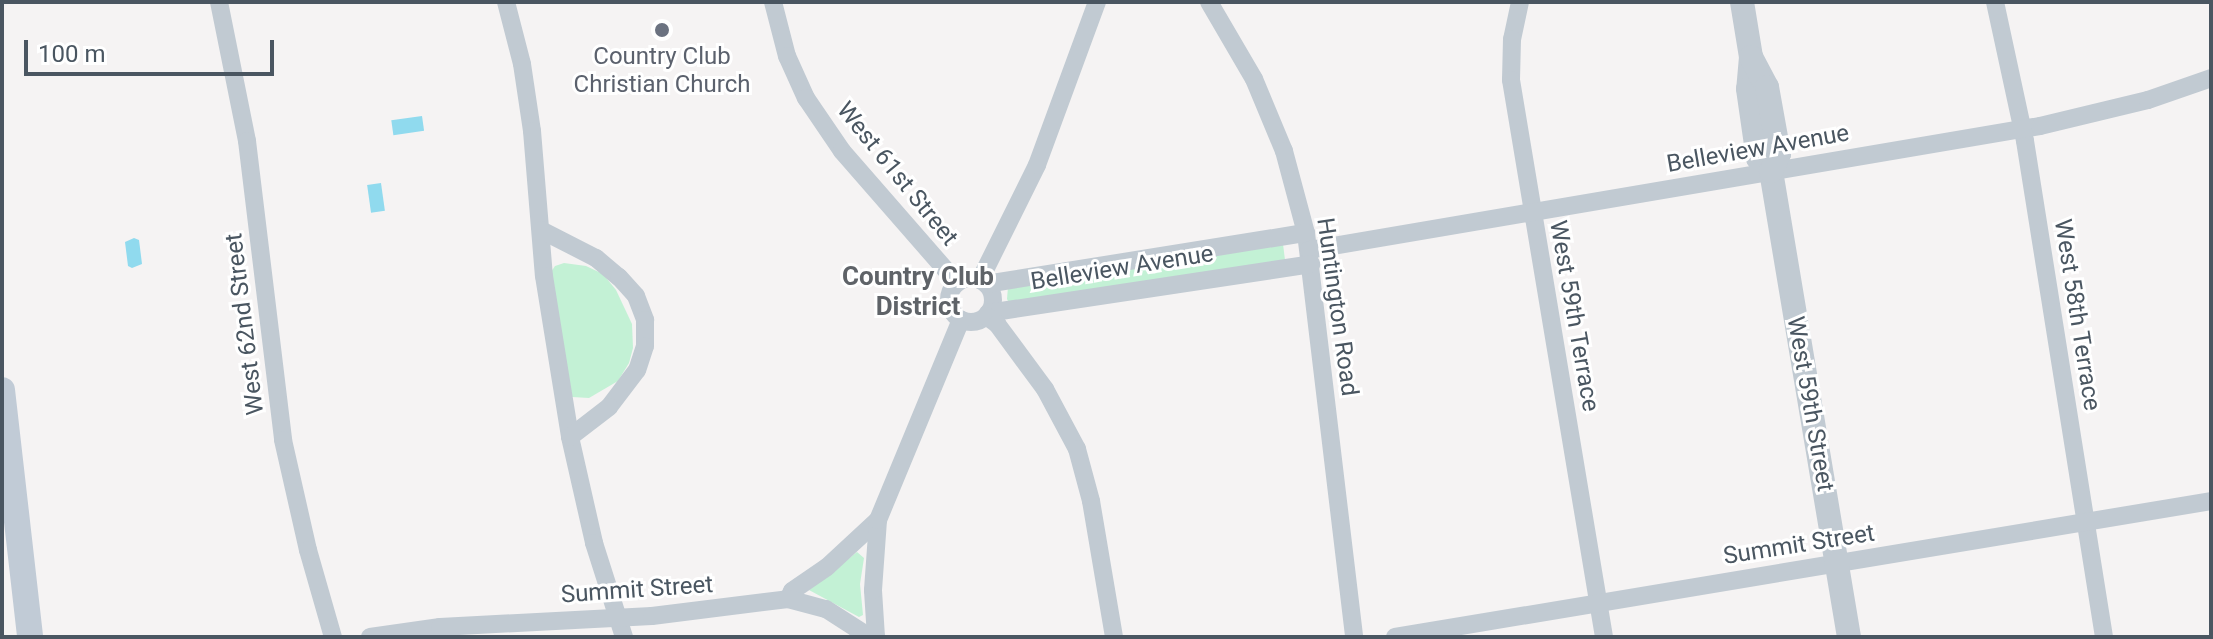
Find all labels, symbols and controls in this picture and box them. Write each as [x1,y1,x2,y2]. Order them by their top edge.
marker: Country Club Christian Church [653,21,671,39]
scale bar [28,24,278,74]
text: 100 m [38,40,105,68]
place label: Country Club Christian Church [574,43,750,99]
street label: West 61st Street [830,96,964,252]
street label: Belleview Avenue [1665,119,1851,179]
street label: Huntington Road [1310,216,1364,398]
street label: West 58th Terrace [2048,217,2106,413]
street label: West 59th Terrace [1543,218,1605,414]
street label: West 62nd Street [220,231,270,417]
street label: Belleview Avenue [1029,239,1215,297]
district label: Country Club District [842,261,994,322]
street label: West 59th Street [1780,314,1840,494]
street label: Summit Street [1721,519,1877,571]
street label: Summit Street [560,570,714,610]

